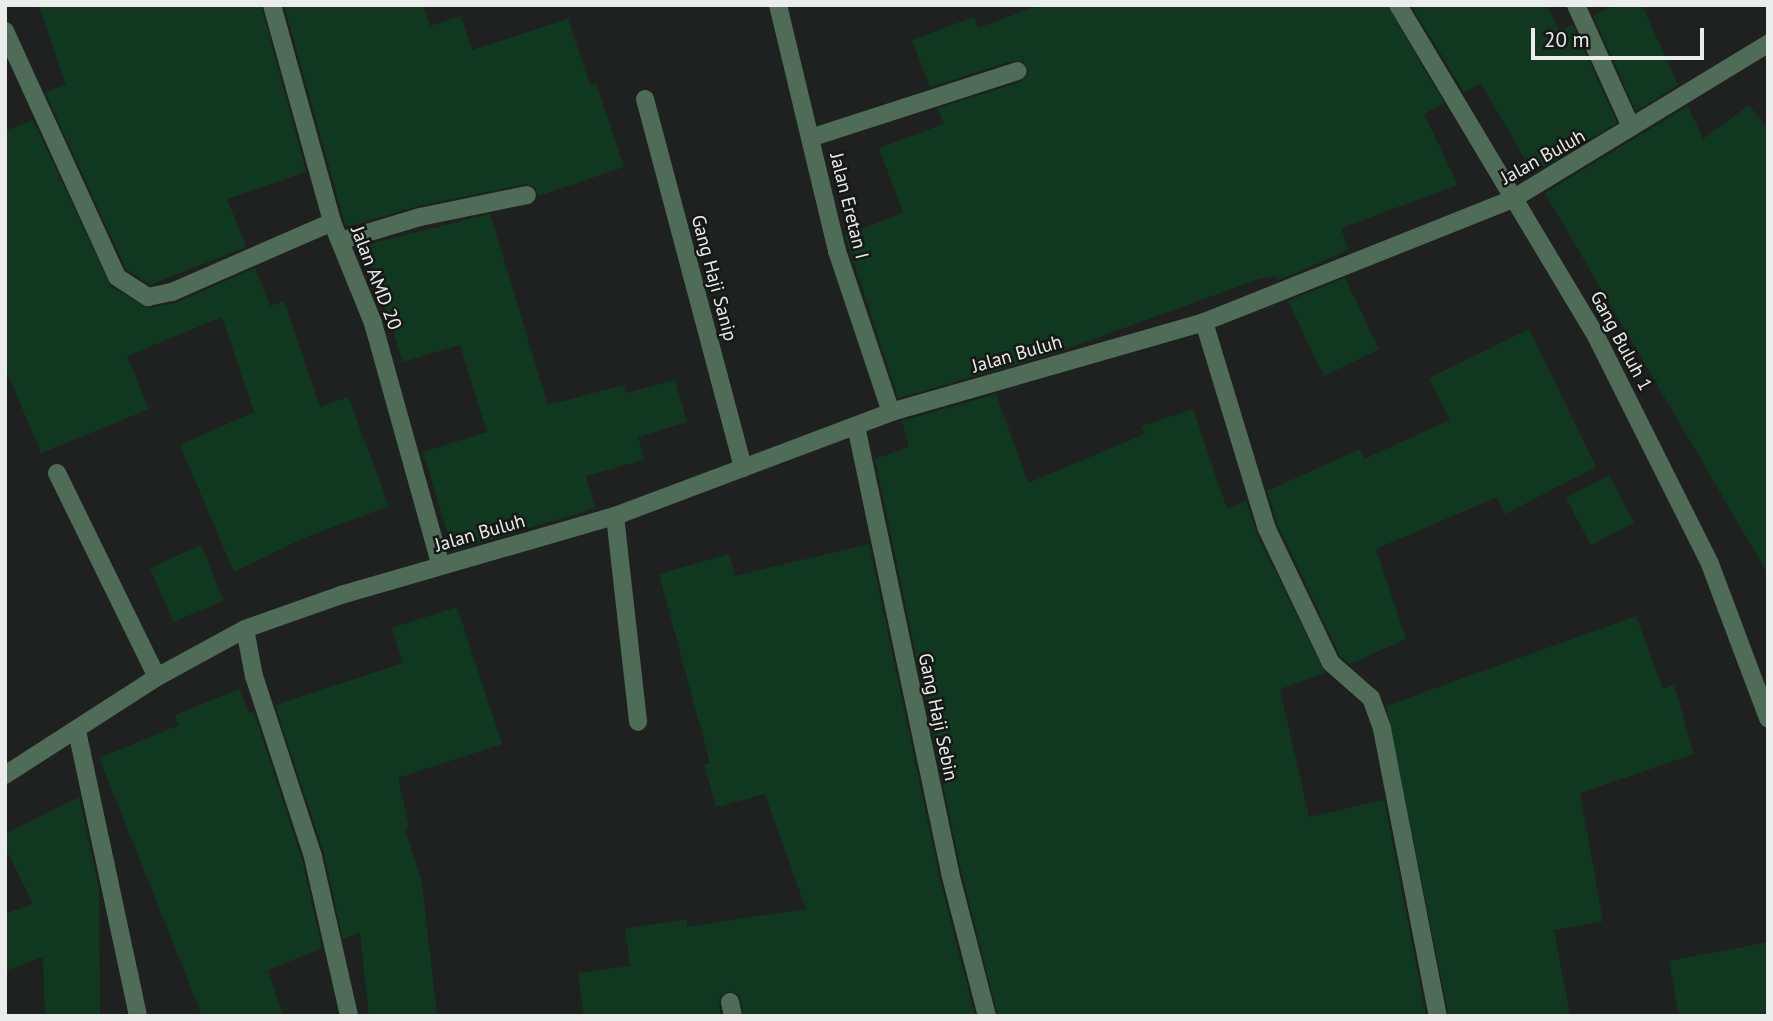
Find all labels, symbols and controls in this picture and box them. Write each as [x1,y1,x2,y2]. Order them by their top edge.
scale bar [1535,14,1708,58]
text: 20 m [1544,26,1590,53]
street label: Jalan Buluh [1497,125,1589,189]
street label: Jalan Eretan I [825,151,873,261]
street label: Gang Haji Sanip [686,213,742,343]
street label: Jalan AMD 20 [346,223,406,333]
street label: Gang Buluh 1 [1585,287,1657,395]
street label: Jalan Buluh [969,330,1065,378]
street label: Jalan Buluh [432,509,528,557]
street label: Gang Haji Sebin [913,651,963,783]

